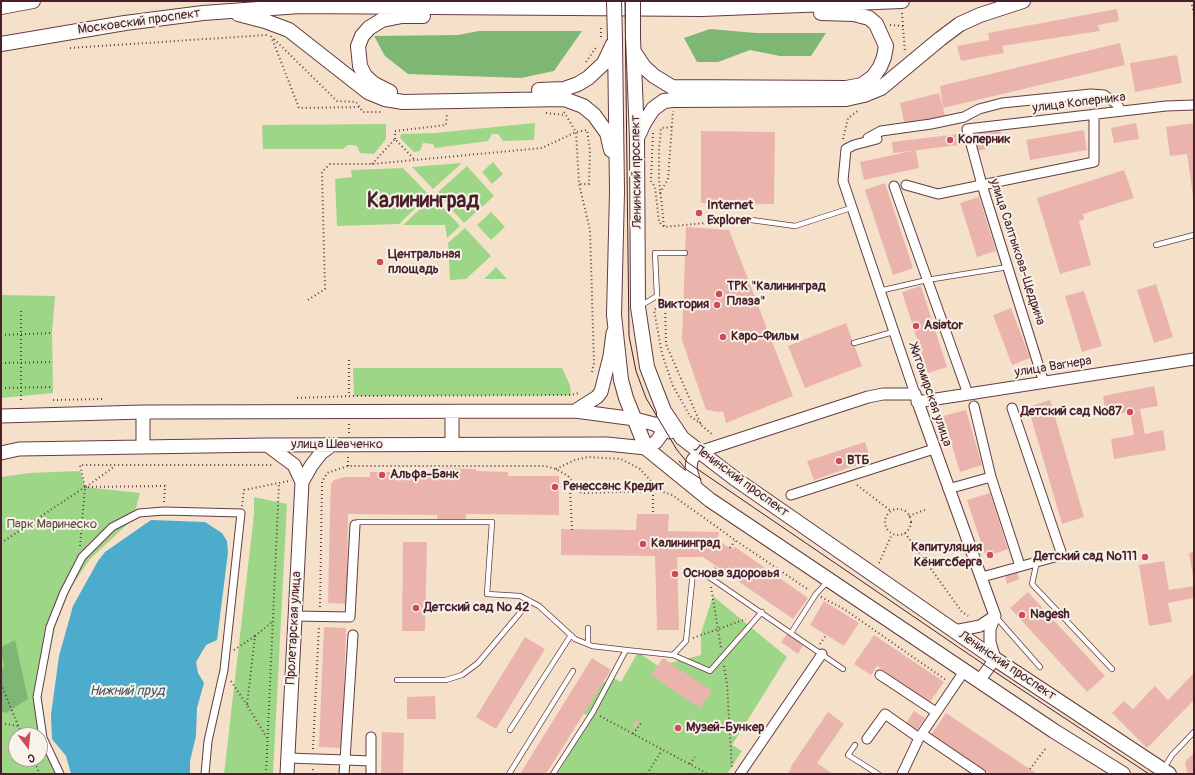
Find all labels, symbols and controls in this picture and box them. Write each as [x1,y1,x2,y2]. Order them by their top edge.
street label: Московский проспект [77,6,201,38]
street label: улица Коперника [1031,90,1127,116]
street label: Ленинский проспект [628,115,646,229]
place label: Коперник [958,132,1011,148]
marker: Коперник [945,135,955,145]
street label: улица Салтыкова-Щедрина [986,177,1048,327]
district label: Калининград [367,189,479,215]
place label: Internet Explorer [707,198,753,229]
marker: Internet Explorer [694,208,704,218]
place label: Центральная площадь [388,247,460,278]
marker: Центральная площадь [375,257,385,267]
place label: ТРК "Калининград Плаза" [727,279,826,310]
marker: ТРК "Калининград Плаза" [714,289,724,299]
place label: Виктория [658,297,709,313]
marker: Виктория [712,300,722,310]
place label: Asiator [924,318,963,334]
marker: Asiator [911,321,921,331]
place label: Каро-Фильм [731,329,799,345]
marker: Каро-Фильм [718,332,728,342]
street label: Житомирская улица [905,341,955,449]
street label: улица Вагнера [1013,353,1093,381]
place label: Детский сад №87 [1021,404,1122,420]
marker: Детский сад №87 [1125,407,1135,417]
street label: улица Шевченко [291,437,383,453]
street label: Ленинский проспект [690,441,792,521]
place label: ВТБ [847,453,869,469]
marker: ВТБ [834,456,844,466]
place label: Альфа-Банк [390,467,459,483]
marker: Альфа-Банк [377,470,387,480]
place label: Ренессанс Кредит [563,479,664,495]
marker: Ренессанс Кредит [550,482,560,492]
park label: Парк Маринеско [7,517,97,533]
place label: Калининград [651,536,720,552]
marker: Калининград [638,539,648,549]
place label: Капитуляция Кёнигсберга [911,540,982,571]
place label: Детский сад №111 [1034,549,1137,565]
marker: Капитуляция Кёнигсберга [985,550,995,560]
marker: Детский сад №111 [1140,552,1150,562]
place label: Основа здоровья [683,566,779,582]
marker: Основа здоровья [670,569,680,579]
street label: Пролетарская улица [283,571,305,685]
place label: Детский сад № 42 [424,600,530,616]
marker: Детский сад № 42 [411,603,421,613]
place label: Nagesh [1030,607,1070,623]
marker: Nagesh [1017,610,1027,620]
street label: Ленинский проспект [956,628,1058,704]
water label: Нижний пруд [89,683,165,699]
place label: Музей-Бункер [686,720,764,736]
marker: Музей-Бункер [673,723,683,733]
north arrow [8,727,48,767]
text: С [26,751,36,765]

